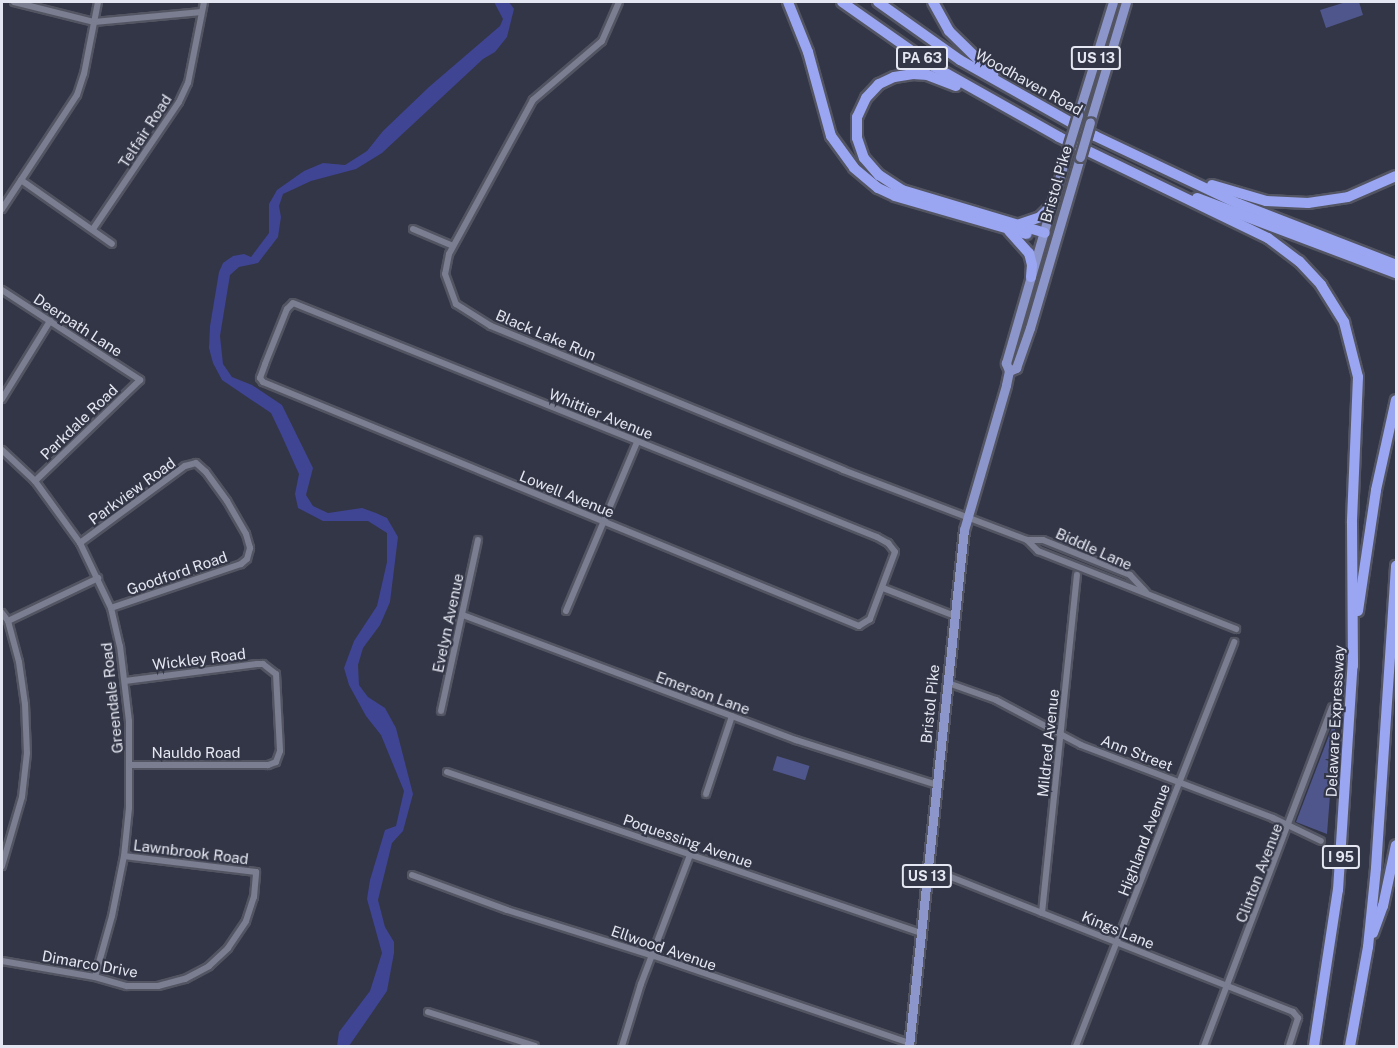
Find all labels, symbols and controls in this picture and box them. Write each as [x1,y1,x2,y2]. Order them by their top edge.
street label: Woodhaven Road [972,45,1086,119]
road number: PA 63 [895,47,949,69]
road number: US 13 [1070,47,1122,69]
street label: Telfair Road [115,91,175,171]
street label: Bristol Pike [1036,143,1076,225]
street label: Deerpath Lane [30,290,126,360]
street label: Black Lake Run [493,306,599,364]
street label: Parkdale Road [37,381,121,463]
street label: Whittier Avenue [546,385,656,443]
street label: Parkview Road [85,454,179,528]
street label: Lowell Avenue [517,467,617,521]
street label: Biddle Lane [1053,524,1135,574]
street label: Goodford Road [124,547,230,599]
street label: Evelyn Avenue [429,572,467,674]
street label: Greendale Road [97,642,127,754]
street label: Wickley Road [151,644,247,674]
street label: Delaware Expressway [1322,644,1348,798]
street label: Bristol Pike [917,664,943,744]
street label: Emerson Lane [654,668,752,718]
street label: Mildred Avenue [1033,688,1063,798]
street label: Ann Street [1099,731,1175,775]
street label: Nauldo Road [151,744,241,762]
street label: Highland Avenue [1114,781,1174,899]
street label: Poquessing Avenue [621,810,755,872]
street label: Clinton Avenue [1232,821,1286,925]
street label: Lawnbrook Road [132,836,250,868]
road number: I 95 [1322,846,1360,868]
road number: US 13 [902,865,952,887]
street label: Kings Lane [1079,907,1157,953]
street label: Ellwood Avenue [609,922,719,974]
street label: Dimarco Drive [41,947,139,981]

